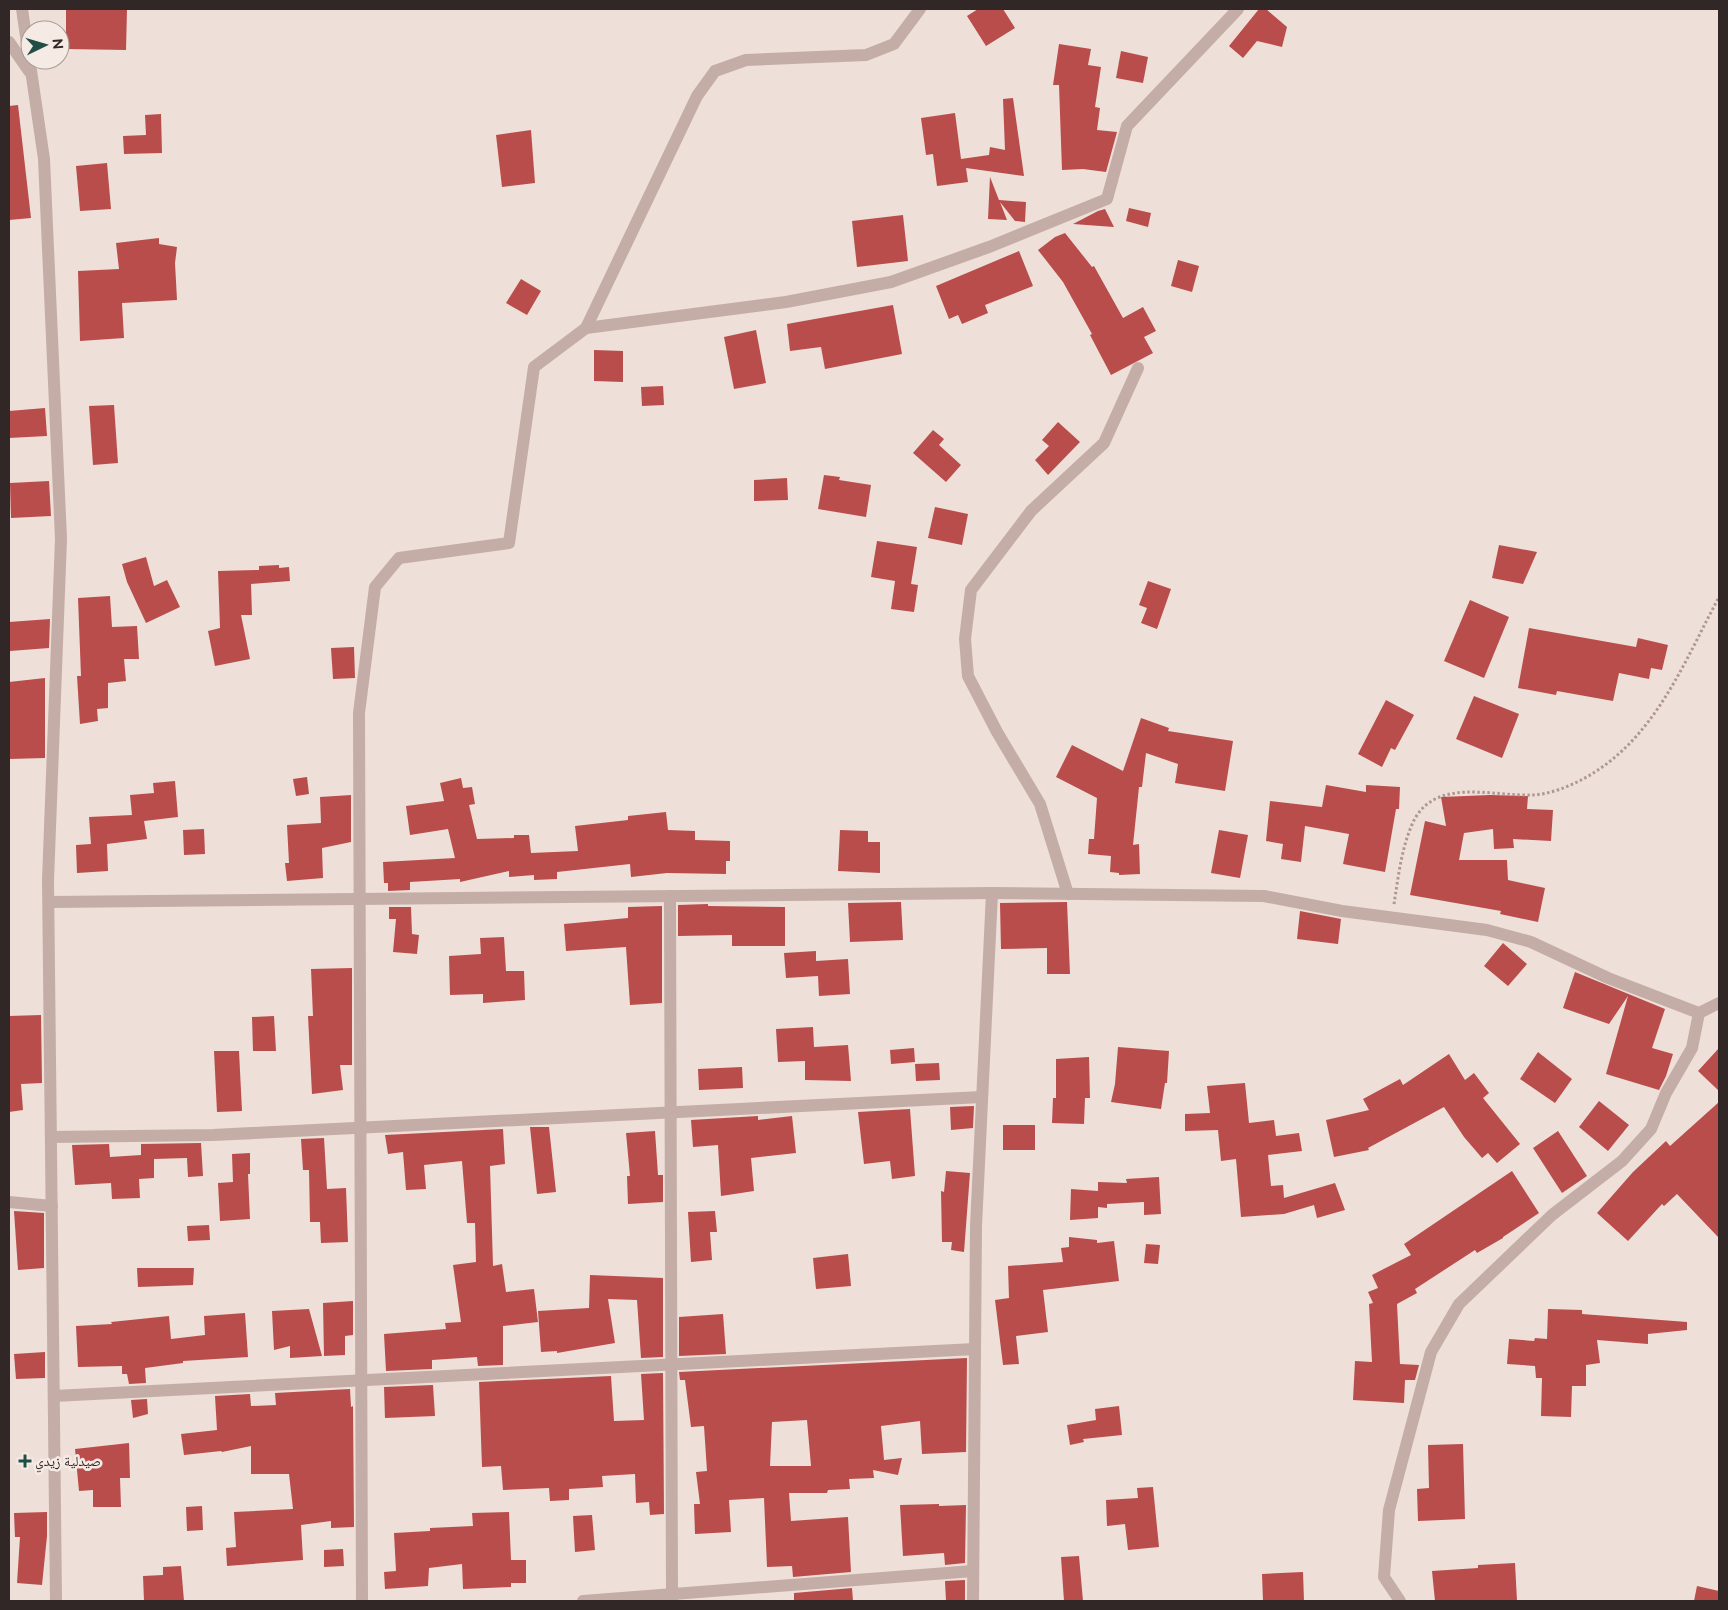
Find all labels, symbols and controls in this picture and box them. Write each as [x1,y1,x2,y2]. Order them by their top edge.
north arrow [20,20,70,70]
text: N [50,38,66,50]
place label: صيدلية زيدي [35,1453,101,1473]
marker: صيدلية زيدي [19,1455,31,1467]

